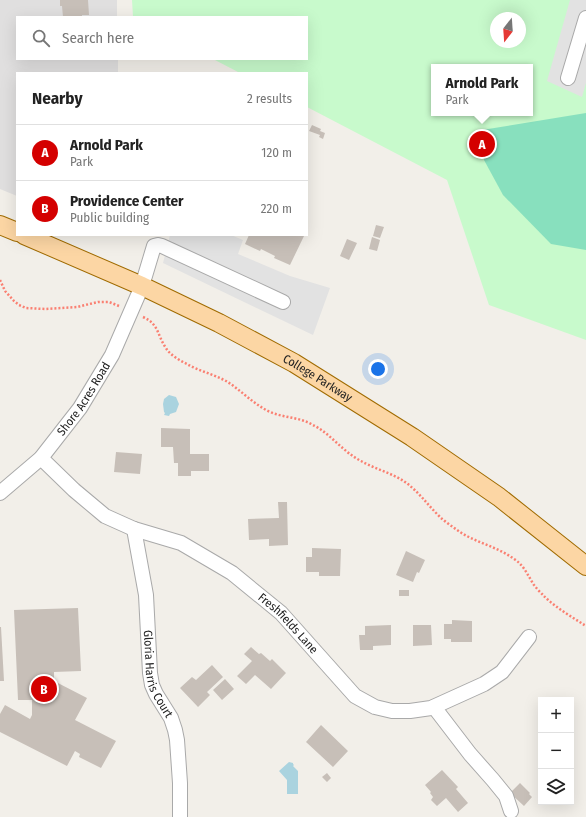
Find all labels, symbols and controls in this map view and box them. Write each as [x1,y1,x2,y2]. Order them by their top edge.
north arrow [490,12,526,48]
search box [16,16,308,60]
icon: search [30,27,52,49]
text: Search here [62,29,134,47]
popup [431,64,533,116]
text: Arnold Park [446,74,518,92]
text: Nearby [32,88,83,109]
text: 2 results [247,91,292,106]
text: Park [446,92,469,107]
pin: A [469,129,495,159]
text: Arnold Park [70,136,143,154]
text: A [41,145,49,160]
text: 120 m [261,145,292,160]
text: Park [70,154,93,169]
text: Providence Center [70,192,184,210]
text: B [41,201,49,216]
text: 220 m [261,201,292,216]
text: Public building [70,210,149,225]
street label: College Parkway [281,351,355,405]
your location [368,359,388,379]
street label: Shore Acres Road [54,360,113,438]
street label: Freshfields Lane [255,590,321,656]
street label: Gloria Harris Court [141,630,176,720]
pin: B [31,674,57,704]
map controls [538,697,574,805]
button: + [538,697,574,733]
button: − [538,733,574,769]
button: layers [538,769,574,805]

